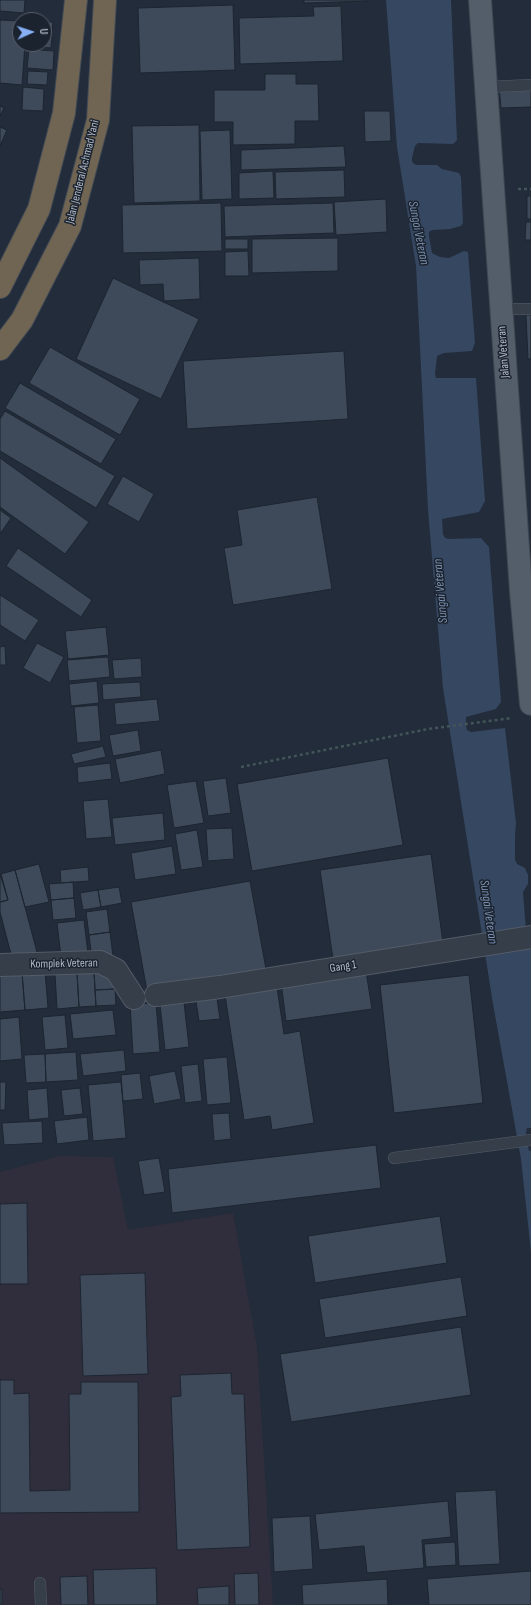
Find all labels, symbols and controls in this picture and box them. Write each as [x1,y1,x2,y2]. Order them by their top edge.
north arrow [12,12,52,52]
text: U [37,28,50,35]
street label: Jalan Jenderal Achmad Yani [63,119,103,225]
water label: Sungai Veteran [404,200,432,266]
street label: Jalan Veteran [495,325,513,379]
water label: Sungai Veteran [430,558,452,624]
water label: Sungai Veteran [476,879,500,945]
street label: Komplek Veteran [30,956,98,972]
street label: Gang 1 [329,958,357,976]

